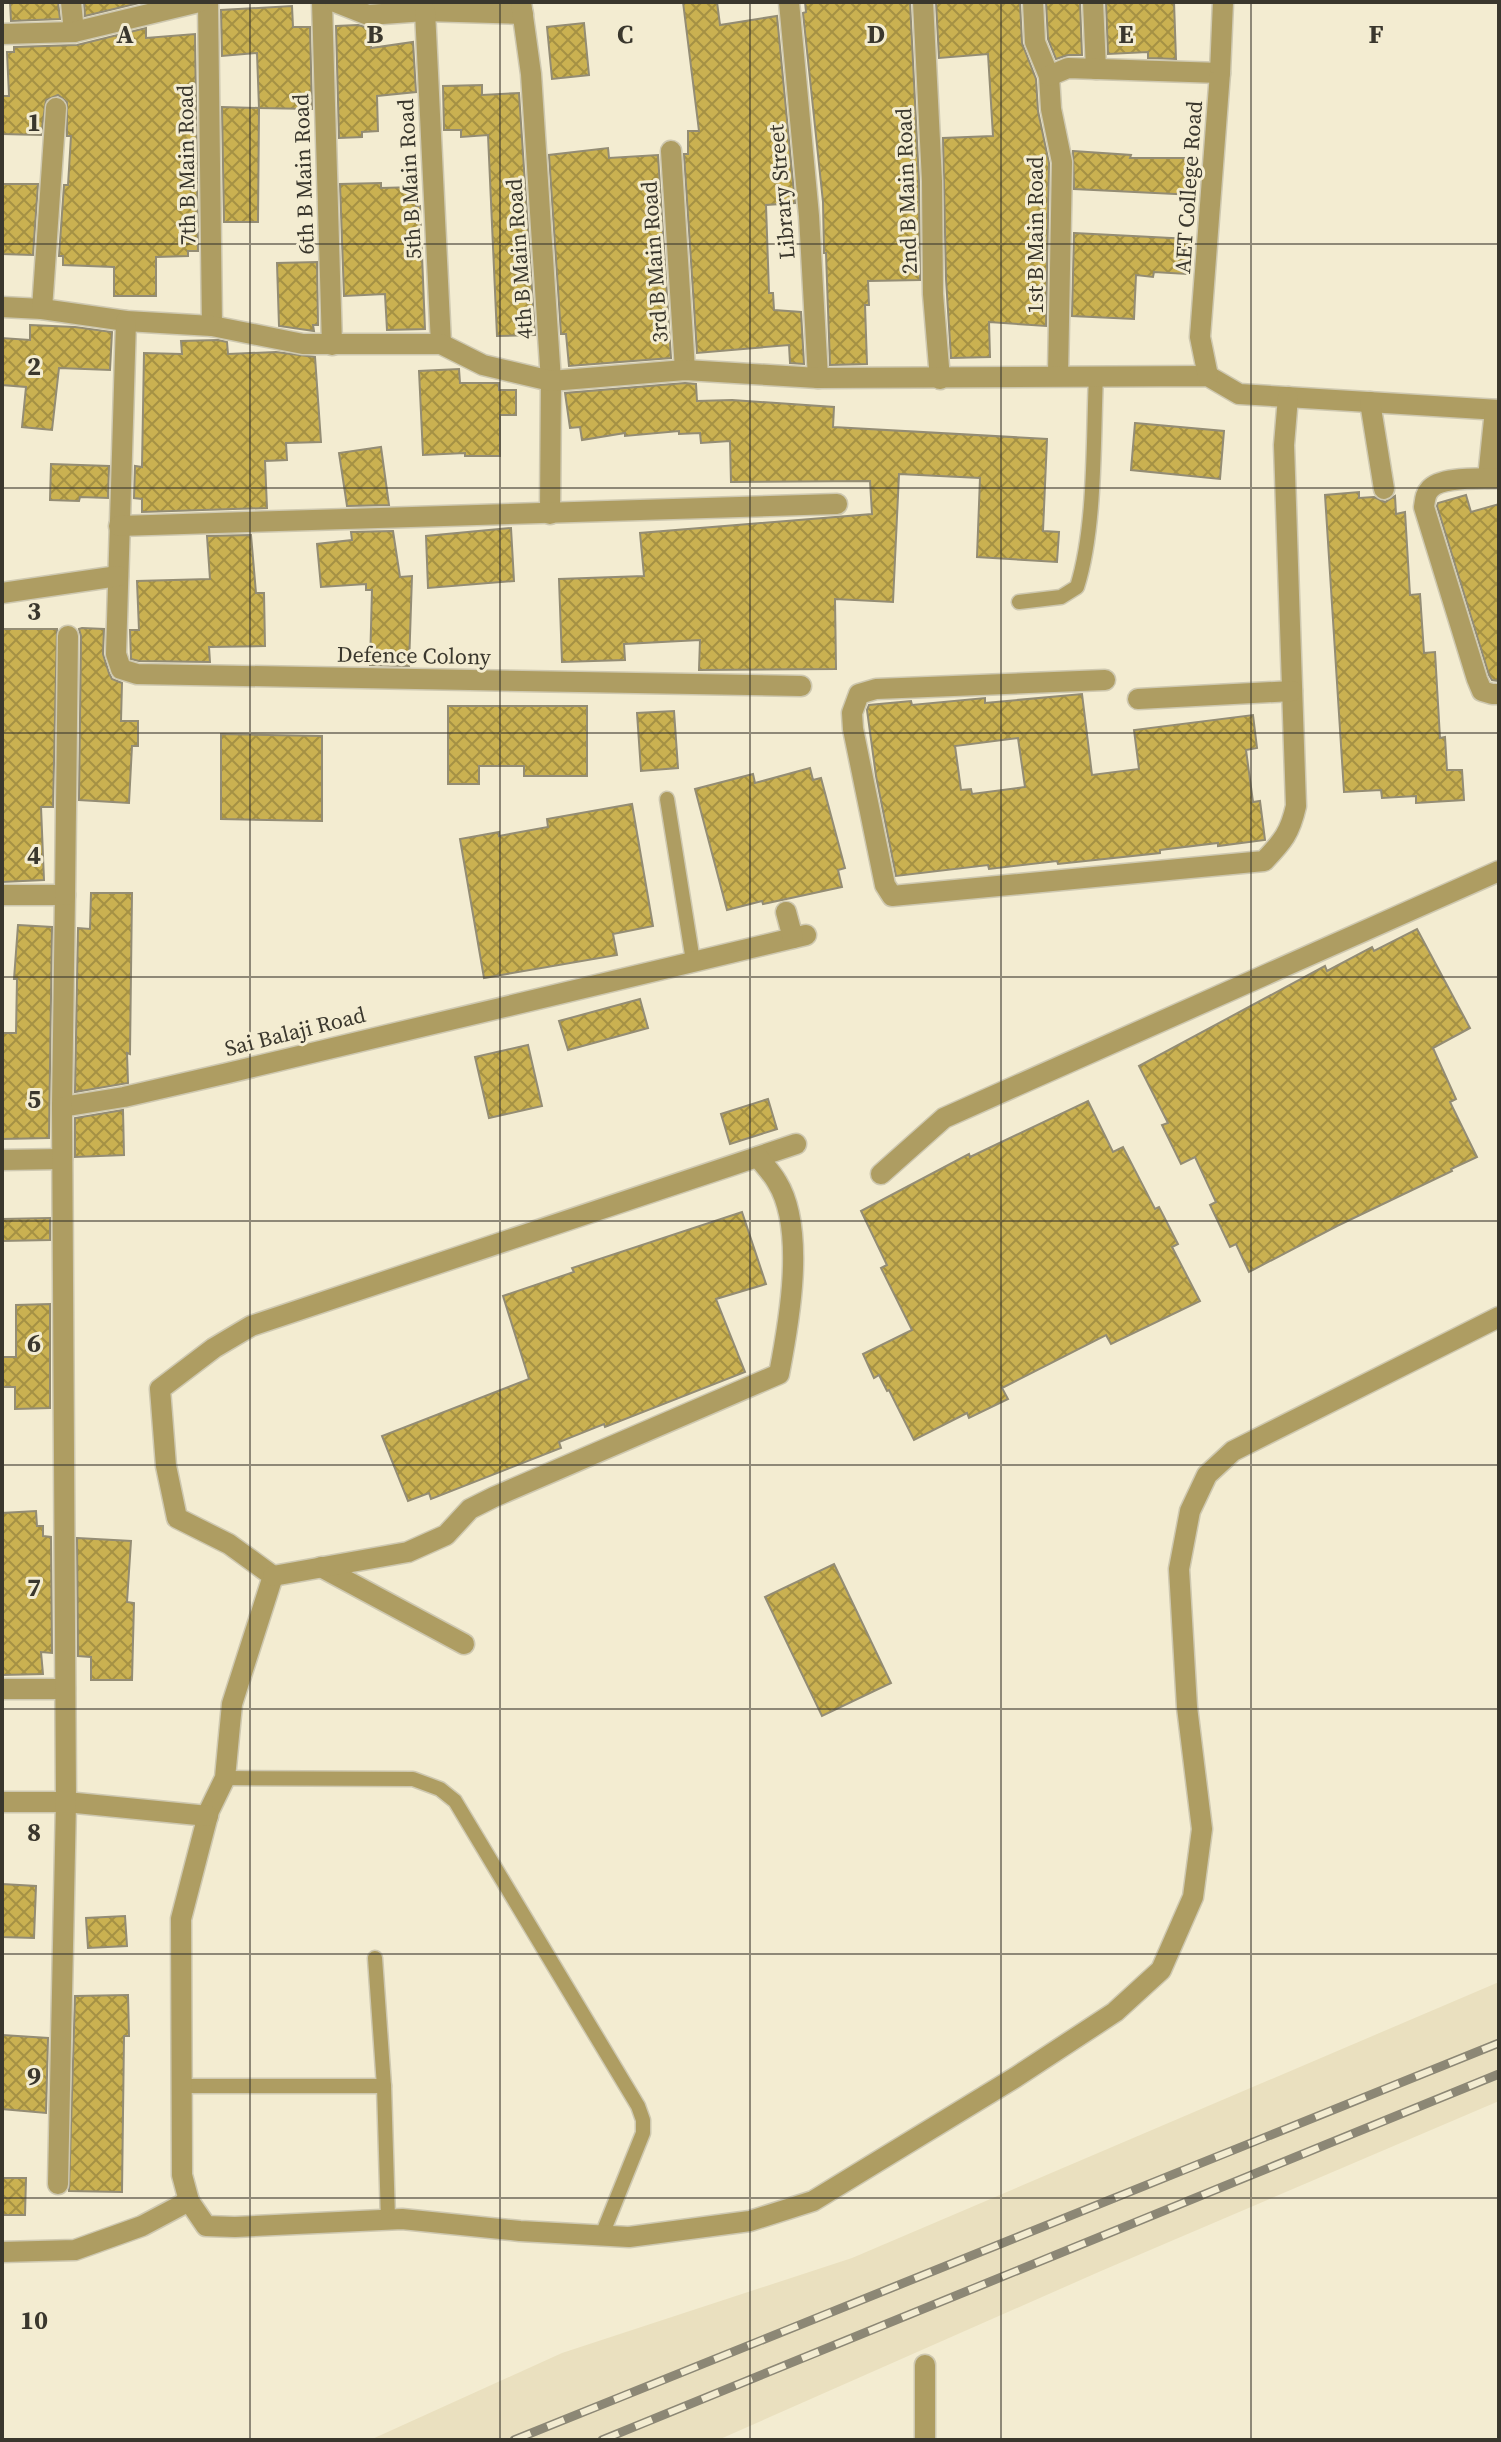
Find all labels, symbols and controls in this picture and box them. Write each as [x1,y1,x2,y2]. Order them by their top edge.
text: A [116,16,134,52]
text: B [367,16,384,52]
text: C [617,16,633,52]
text: D [867,16,885,52]
text: E [1118,16,1134,52]
text: F [1368,16,1384,52]
street label: 7th B Main Road [170,84,202,246]
street label: 6th B Main Road [285,93,321,255]
street label: 5th B Main Road [390,97,428,260]
street label: AET College Road [1167,99,1209,274]
text: 1 [27,104,41,140]
street label: 2nd B Main Road [888,107,924,275]
street label: Library Street [760,122,802,261]
street label: 1st B Main Road [1020,156,1050,314]
street label: 4th B Main Road [498,177,540,340]
street label: 3rd B Main Road [633,180,675,344]
text: 2 [27,348,41,384]
text: 3 [27,593,41,629]
street label: Defence Colony [337,639,492,671]
text: 4 [27,837,41,873]
street label: Sai Balaji Road [221,999,369,1063]
text: 5 [27,1081,41,1117]
text: 6 [27,1325,41,1361]
text: 7 [27,1569,41,1605]
text: 8 [27,1814,41,1850]
text: 9 [27,2058,41,2094]
text: 10 [20,2302,48,2338]

